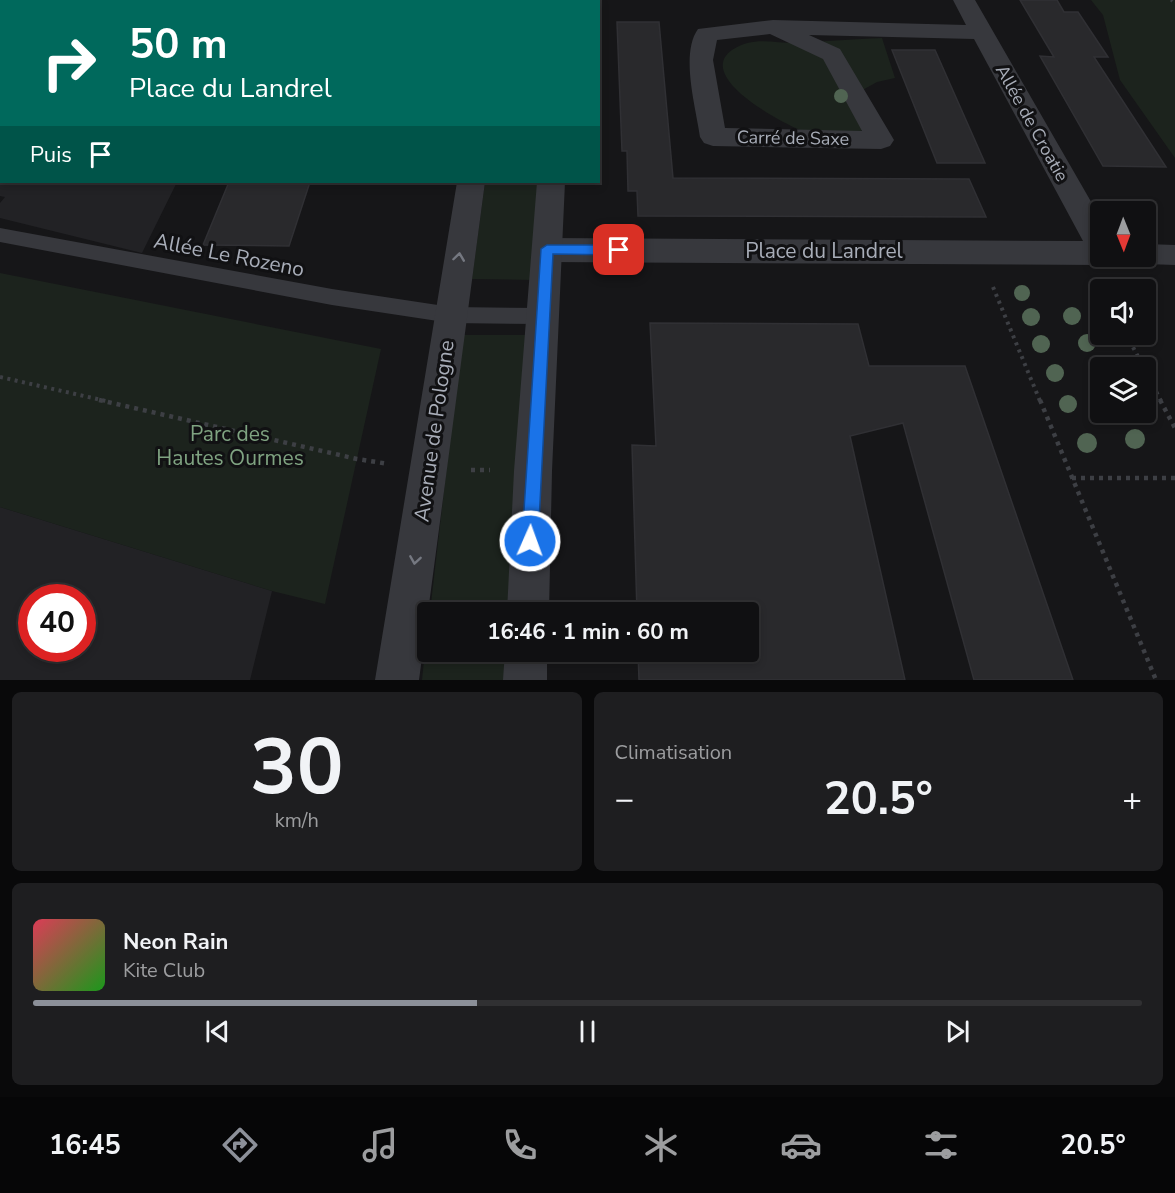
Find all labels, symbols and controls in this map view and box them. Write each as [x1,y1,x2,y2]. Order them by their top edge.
text: 50 m [129,16,228,73]
icon: right [30,24,108,102]
street label: Allée de Croatie [990,60,1074,186]
text: Place du Landrel [129,70,332,107]
street label: Carré de Saxe [737,125,849,151]
icon: arrive [84,138,117,171]
text: Puis [30,140,72,170]
north arrow [1090,201,1156,267]
map controls [1090,201,1156,423]
pin [593,224,644,275]
street label: Allée Le Rozeno [151,227,307,283]
icon: arrive [602,233,635,266]
street label: Place du Landrel [745,237,904,265]
one-way arrow [452,252,464,261]
button: sound [1090,279,1156,345]
street label: Avenue de Pologne [407,338,461,524]
button: layers [1090,357,1156,423]
park label: Parc des Hautes Ourmes [156,420,304,472]
position arrow [498,509,562,573]
one-way arrow [409,555,421,564]
speed limit sign: 40 [18,584,96,662]
text: 16:46 · 1 min · 60 m [487,617,689,647]
text: 30 [250,714,344,821]
text: Climatisation [615,739,732,766]
text: 20.5° [824,769,933,830]
text: − [615,777,634,822]
text: + [1122,777,1142,822]
text: km/h [275,807,319,834]
text: Neon Rain [123,927,228,957]
text: Kite Club [123,957,205,984]
icon: previous [201,1015,234,1048]
icon: pause [571,1015,604,1048]
icon: next [941,1015,974,1048]
icon: directions [219,1124,261,1166]
icon: music [359,1124,401,1166]
icon: phone [499,1124,541,1166]
icon: climate [640,1124,682,1166]
icon: car [780,1124,822,1166]
icon: filters [920,1124,962,1166]
text: 16:45 [49,1127,121,1164]
text: 20.5° [1060,1127,1126,1164]

